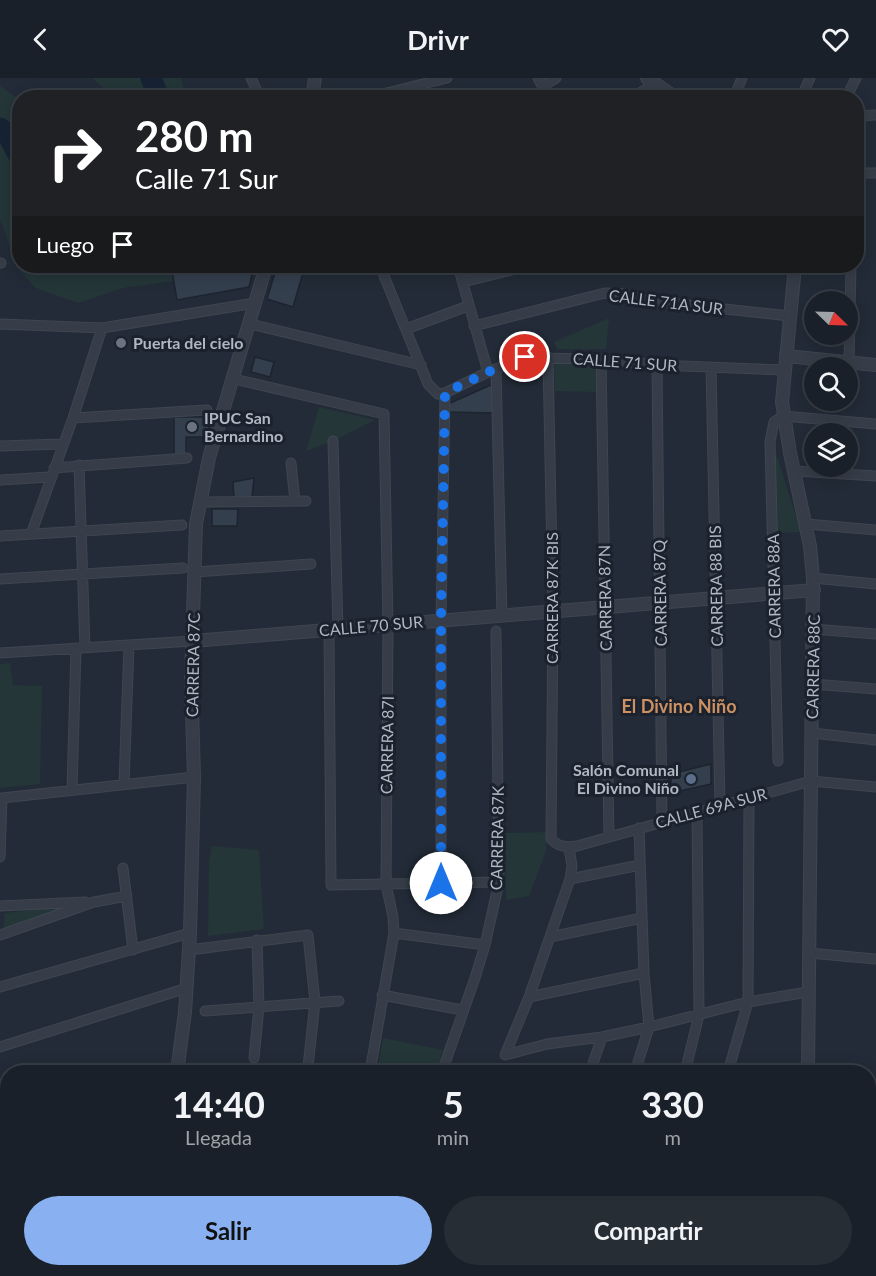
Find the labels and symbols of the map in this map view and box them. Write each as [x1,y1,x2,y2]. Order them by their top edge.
street label: CALLE 71A SUR [608,285,724,318]
north arrow [804,291,858,345]
pin [499,331,550,382]
place label: Puerta del cielo [133,333,243,352]
marker: Puerta del cielo [114,336,128,350]
street label: CALLE 71 SUR [572,348,678,375]
place label: IPUC San Bernardino [204,408,283,445]
marker: IPUC San Bernardino [185,420,199,434]
street label: CARRERA 88 BIS [705,525,726,647]
street label: CARRERA 87K BIS [542,532,561,664]
street label: CARRERA 88A [763,533,784,638]
street label: CARRERA 87Q [649,539,670,646]
street label: CARRERA 87N [594,545,615,651]
street label: CALLE 70 SUR [318,611,424,640]
street label: CARRERA 87C [182,612,203,717]
street label: CARRERA 88C [802,614,823,719]
district label: El Divino Niño [621,695,737,717]
street label: CARRERA 87I [376,696,397,794]
place label: Salón Comunal El Divino Niño [573,760,679,797]
marker: Salón Comunal El Divino Niño [684,772,698,786]
street label: CALLE 69A SUR [653,783,769,832]
street label: CARRERA 87K [486,785,507,890]
position arrow [409,851,473,915]

